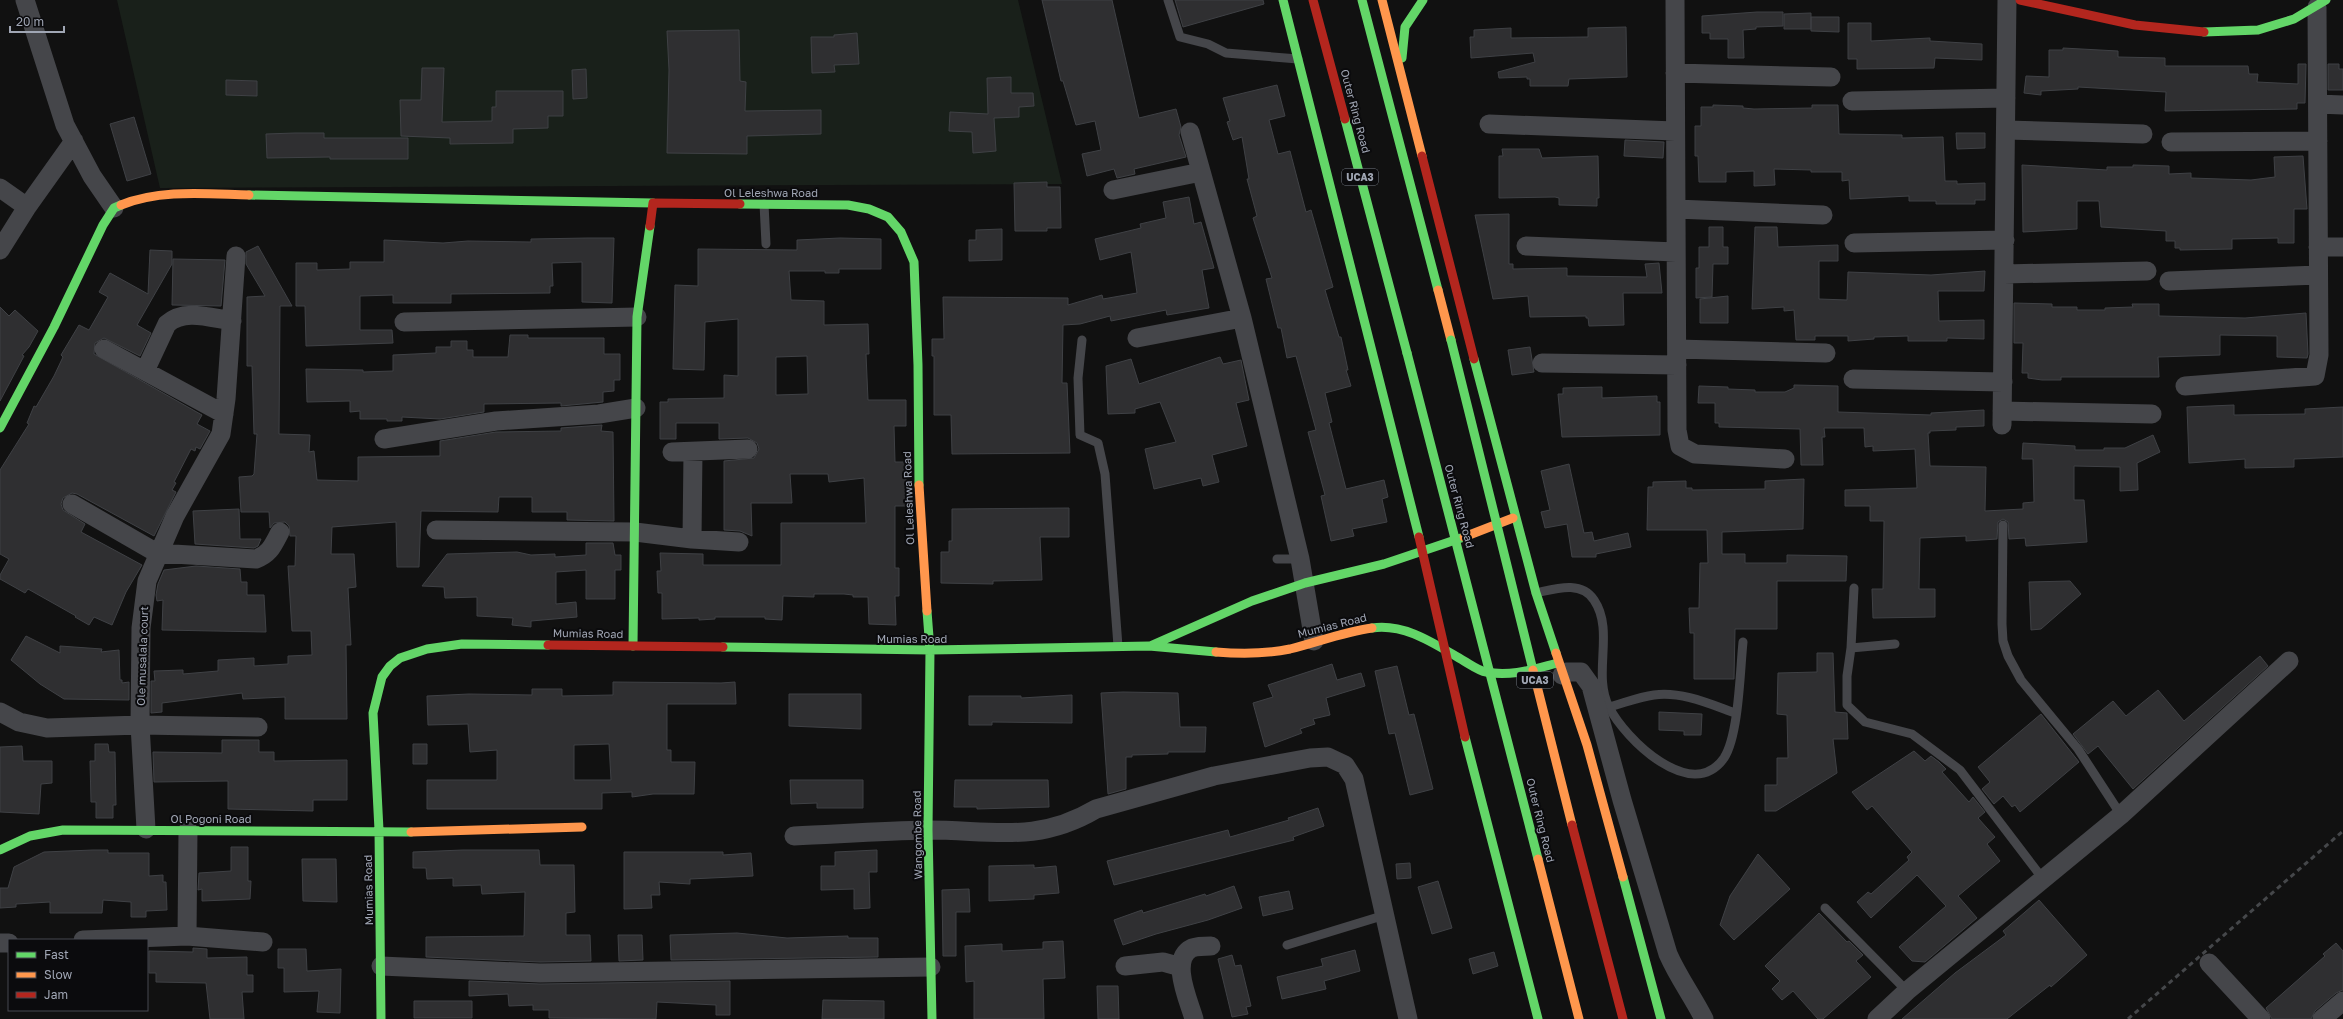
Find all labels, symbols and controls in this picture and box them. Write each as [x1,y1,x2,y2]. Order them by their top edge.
scale bar [10,8,64,34]
text: 20 m [16,14,44,29]
street label: Outer Ring Road [1339,68,1373,154]
road number: UCA3 [1342,169,1378,185]
street label: Ol Leleshwa Road [724,186,818,199]
street label: Ol Leleshwa Road [900,451,916,545]
street label: Outer Ring Road [1443,463,1477,549]
street label: Ole musalala court [134,606,150,706]
street label: Mumias Road [1296,610,1368,640]
street label: Mumias Road [553,626,623,640]
street label: Mumias Road [877,632,947,645]
road number: UCA3 [1517,672,1553,688]
street label: Outer Ring Road [1524,777,1558,863]
street label: Wangombe Road [910,790,924,880]
street label: Ol Pogoni Road [171,812,251,825]
street label: Mumias Road [361,855,375,925]
legend [8,939,148,1011]
text: Fast [44,947,69,962]
text: Slow [44,967,72,982]
text: Jam [44,987,68,1002]

